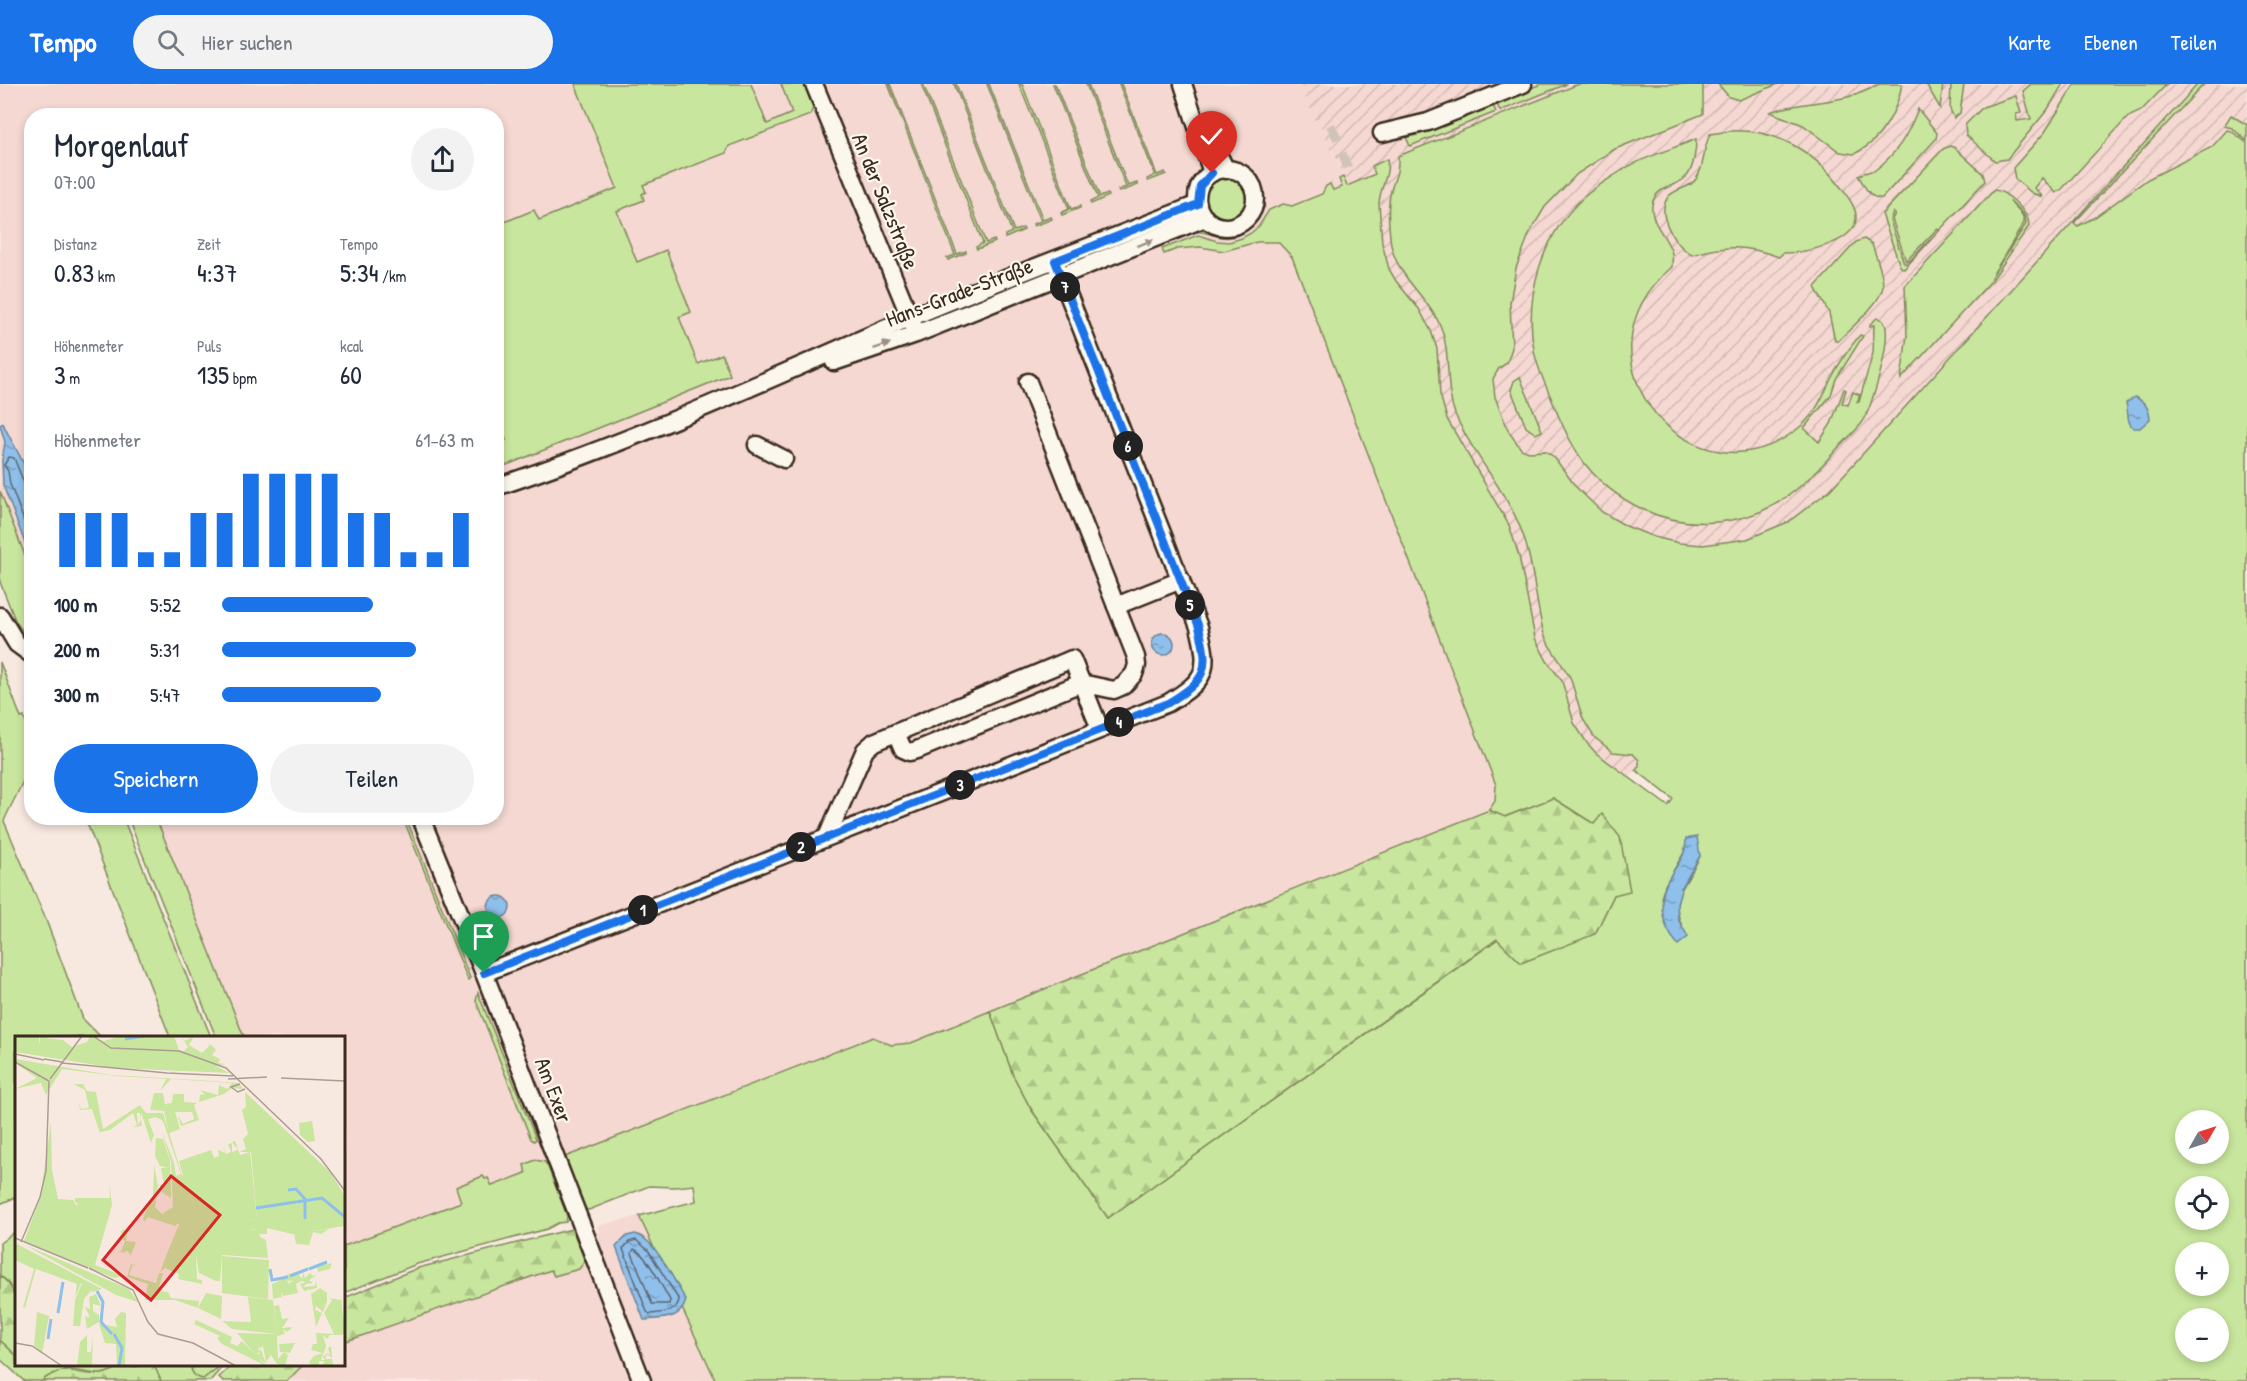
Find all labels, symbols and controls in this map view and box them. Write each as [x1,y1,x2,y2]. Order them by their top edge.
search box [133,15,553,69]
text: Tempo [30,23,97,61]
icon: search [154,26,187,59]
text: Hier suchen [202,27,293,57]
text: Karte [2008,28,2051,57]
text: Ebenen [2084,28,2138,57]
text: Teilen [2171,28,2217,57]
pin [1186,111,1237,173]
icon: check [1195,120,1228,153]
text: Morgenlauf [54,123,189,167]
button: share [411,128,474,191]
street label: An der Salzstraße [845,129,927,274]
text: 07:00 [54,168,95,195]
text: Distanz [54,233,97,255]
text: Zeit [197,233,221,255]
text: Tempo [340,233,378,255]
one-way arrow [1136,238,1154,248]
street label: Hans-Grade-Straße [881,250,1037,334]
text: 0.83 [54,255,94,290]
text: 4:37 [197,255,237,290]
text: 5:34 [340,255,378,290]
text: km [94,265,115,287]
text: /km [378,265,406,287]
pin: 7 [1050,272,1080,302]
text: 7 [1061,276,1069,298]
text: Höhenmeter [54,335,124,357]
text: Puls [197,335,222,357]
text: kcal [340,335,363,357]
one-way arrow [873,341,891,350]
text: 3 [54,357,66,392]
text: 135 [197,357,229,392]
text: 60 [340,357,362,392]
text: m [66,367,80,389]
text: bpm [229,367,257,389]
text: Höhenmeter [54,426,141,453]
text: 61–63 m [415,426,474,453]
pin: 6 [1113,431,1143,461]
text: 6 [1125,435,1131,457]
pin: 5 [1175,590,1205,620]
text: 100 m [54,591,97,618]
text: 5:52 [150,591,181,618]
text: 5 [1187,594,1193,616]
text: 200 m [54,636,99,663]
text: 5:31 [150,636,179,663]
text: 300 m [54,681,99,708]
text: 5:47 [150,681,181,708]
pin: 4 [1104,707,1134,737]
text: 4 [1116,711,1122,733]
button: Speichern [54,744,258,813]
button: Teilen [270,744,474,813]
pin: 3 [945,770,975,800]
text: 3 [956,774,964,796]
pin: 2 [786,832,816,862]
text: 2 [797,836,805,858]
pin: 1 [628,895,658,925]
text: 1 [640,899,646,921]
pin [458,911,509,973]
icon: arrive [467,920,500,953]
inset map [15,1036,345,1366]
street label: Am Exer [528,1053,580,1127]
north arrow [2175,1110,2229,1164]
map controls [2175,1110,2229,1362]
button: locate [2175,1176,2229,1230]
button: + [2175,1242,2229,1296]
button: − [2175,1308,2229,1362]

